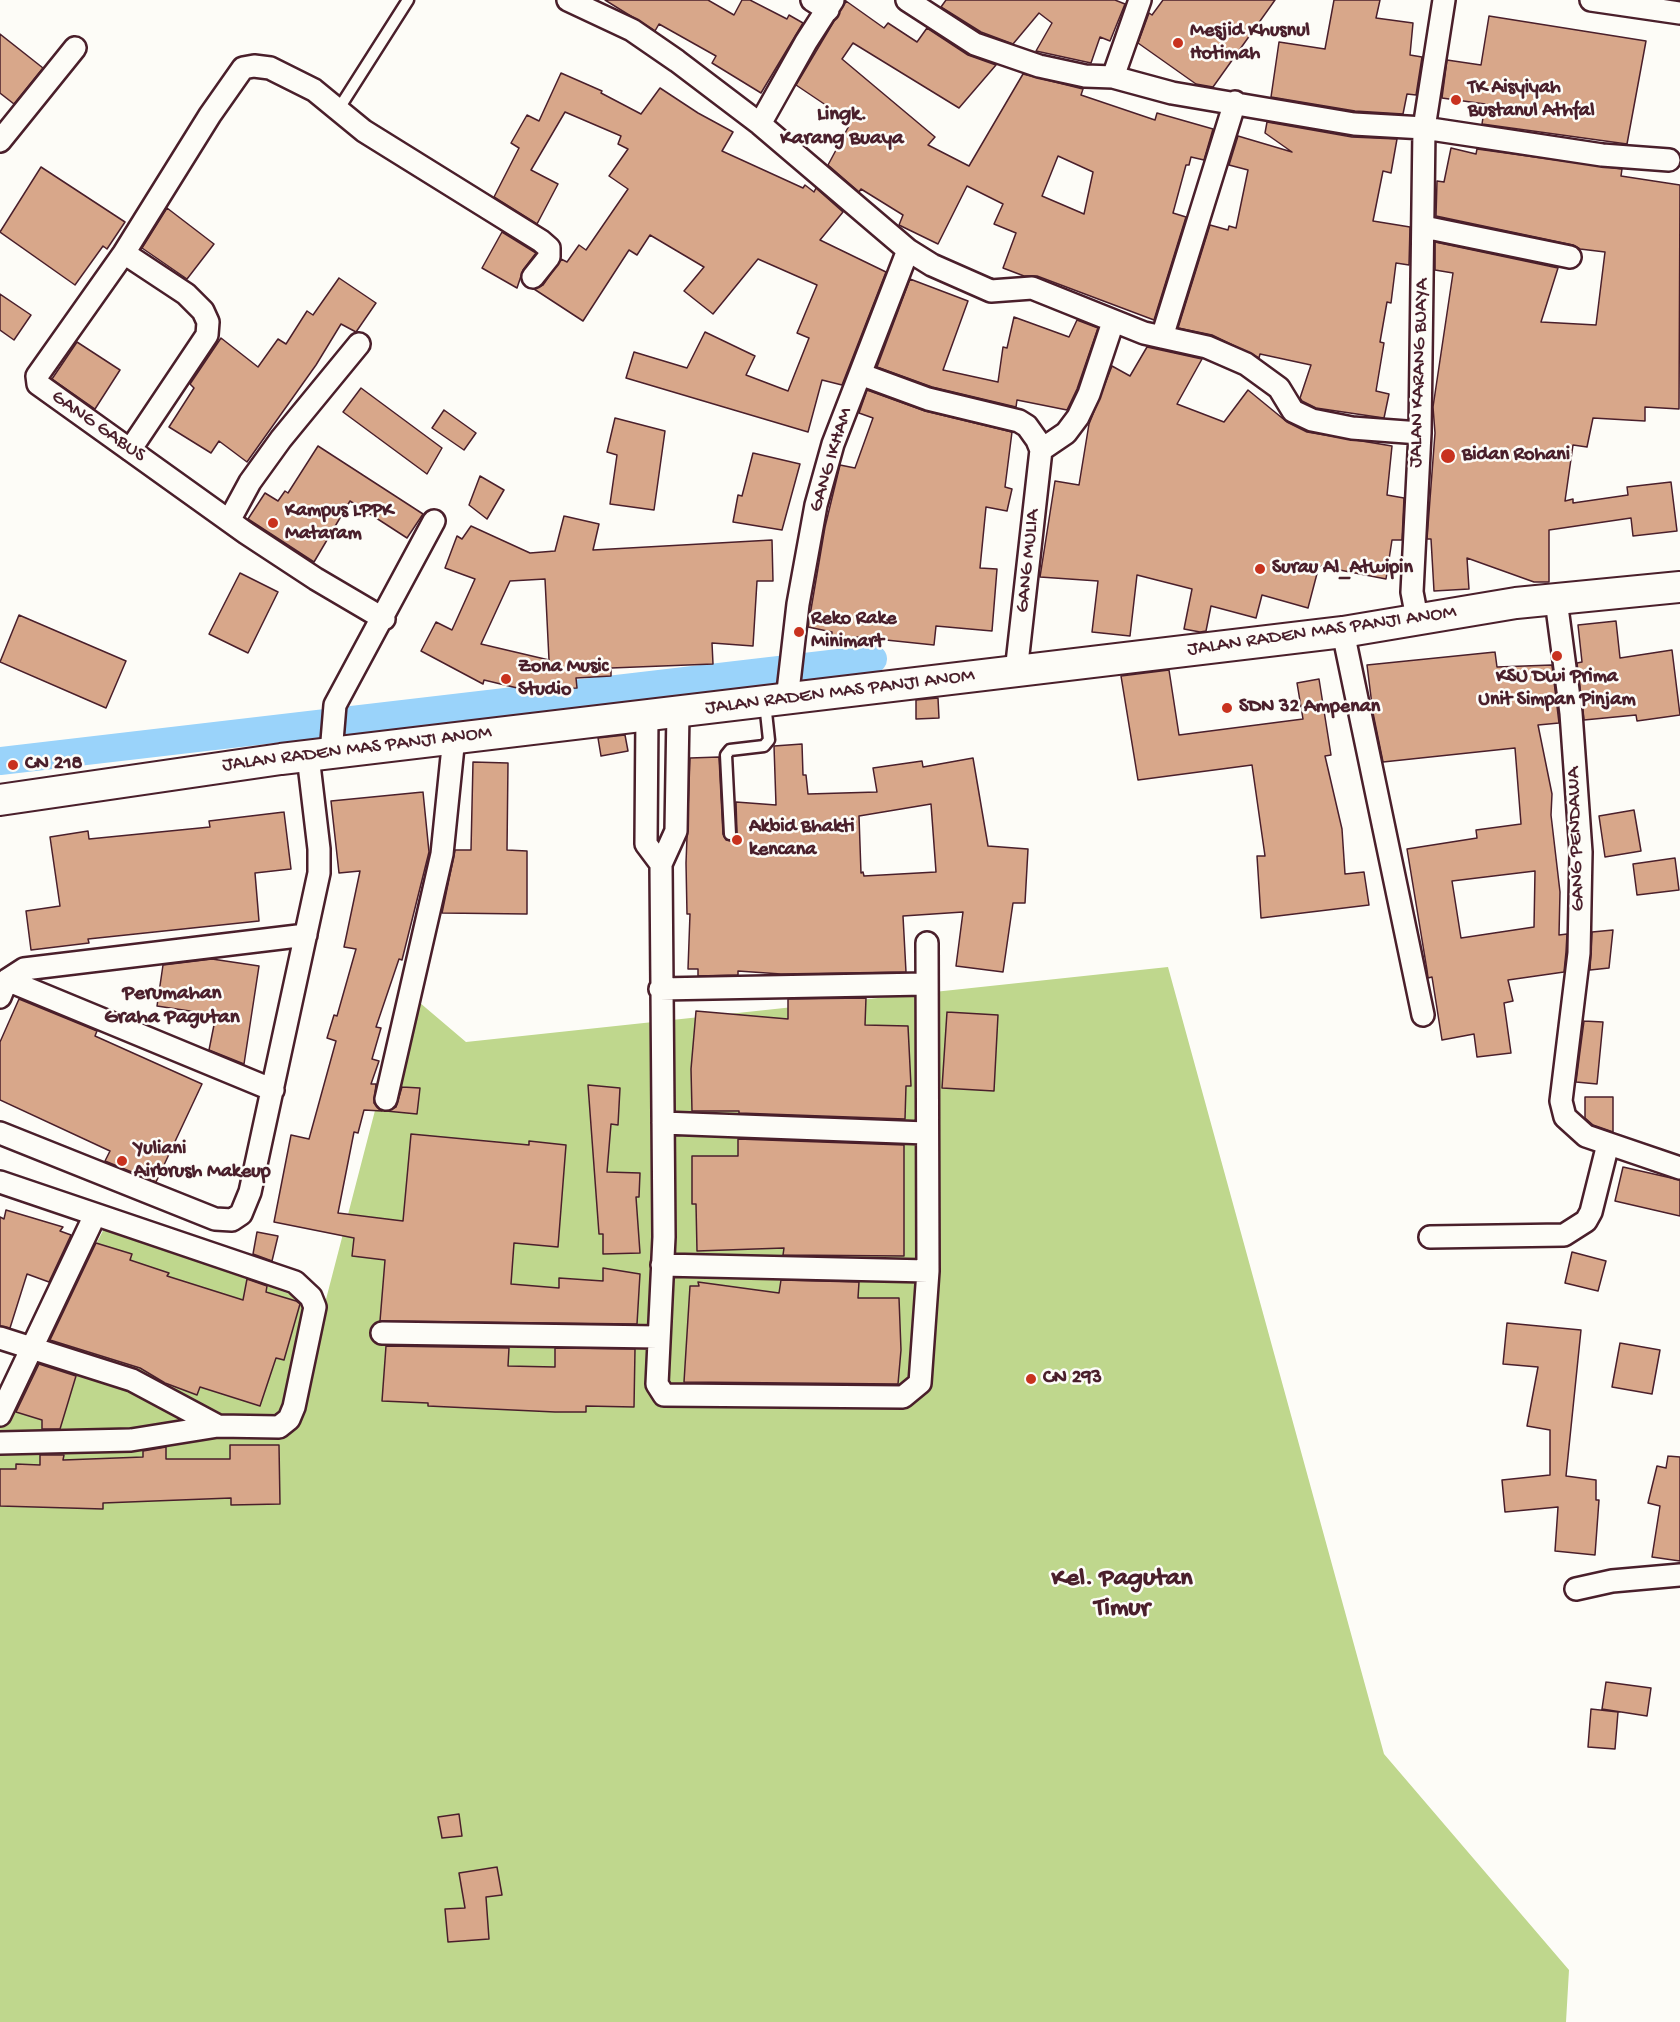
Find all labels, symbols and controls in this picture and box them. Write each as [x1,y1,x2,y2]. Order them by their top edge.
place label: Mesjid Khusnul Hotimah [1190,20,1310,67]
marker: Mesjid Khusnul Hotimah [1171,36,1185,50]
place label: TK Aisyiyah Bustanul Athfal [1468,77,1595,124]
marker: TK Aisyiyah Bustanul Athfal [1449,93,1463,107]
district label: Lingk. Karang Buaya [780,103,904,153]
street label: JALAN KARANG BUAYA [1405,278,1435,468]
street label: GANG GABUS [46,386,150,468]
street label: GANG IKHAM [805,405,859,515]
place label: Bidan Rohani [1462,444,1570,468]
marker: Bidan Rohani [1439,447,1457,465]
place label: Kampus LPPK Mataram [285,500,393,547]
street label: GANG MULIA [1012,508,1046,614]
marker: Kampus LPPK Mataram [266,516,280,530]
place label: Surau Al_Atwipin [1272,557,1413,581]
marker: Surau Al_Atwipin [1253,562,1267,576]
street label: JALAN RADEN MAS PANJI ANOM [1186,601,1458,663]
place label: Reko Rake Minimart [811,608,897,655]
marker: Reko Rake Minimart [792,625,806,639]
marker: KSU Dwi Prima Unit Simpan Pinjam [1550,649,1564,663]
place label: Zona Music Studio [518,656,608,703]
street label: JALAN RADEN MAS PANJI ANOM [704,665,976,721]
place label: KSU Dwi Prima Unit Simpan Pinjam [1478,666,1636,713]
marker: Zona Music Studio [499,672,513,686]
place label: SDN 32 Ampenan [1239,696,1380,720]
marker: SDN 32 Ampenan [1220,701,1234,715]
street label: JALAN RADEN MAS PANJI ANOM [221,722,493,778]
place label: CN 218 [25,753,82,777]
marker: CN 218 [6,758,20,772]
street label: GANG PENDAWA [1562,766,1592,912]
place label: Akbid Bhakti kencana [749,816,855,863]
marker: Akbid Bhakti kencana [730,833,744,847]
district label: Perumahan Graha Pagutan [104,982,240,1032]
place label: Yuliani Airbrush Makeup [134,1138,271,1185]
marker: Yuliani Airbrush Makeup [115,1154,129,1168]
place label: CN 293 [1043,1367,1102,1391]
marker: CN 293 [1024,1372,1038,1386]
district label: Kel. Pagutan Timur [1052,1564,1192,1625]

